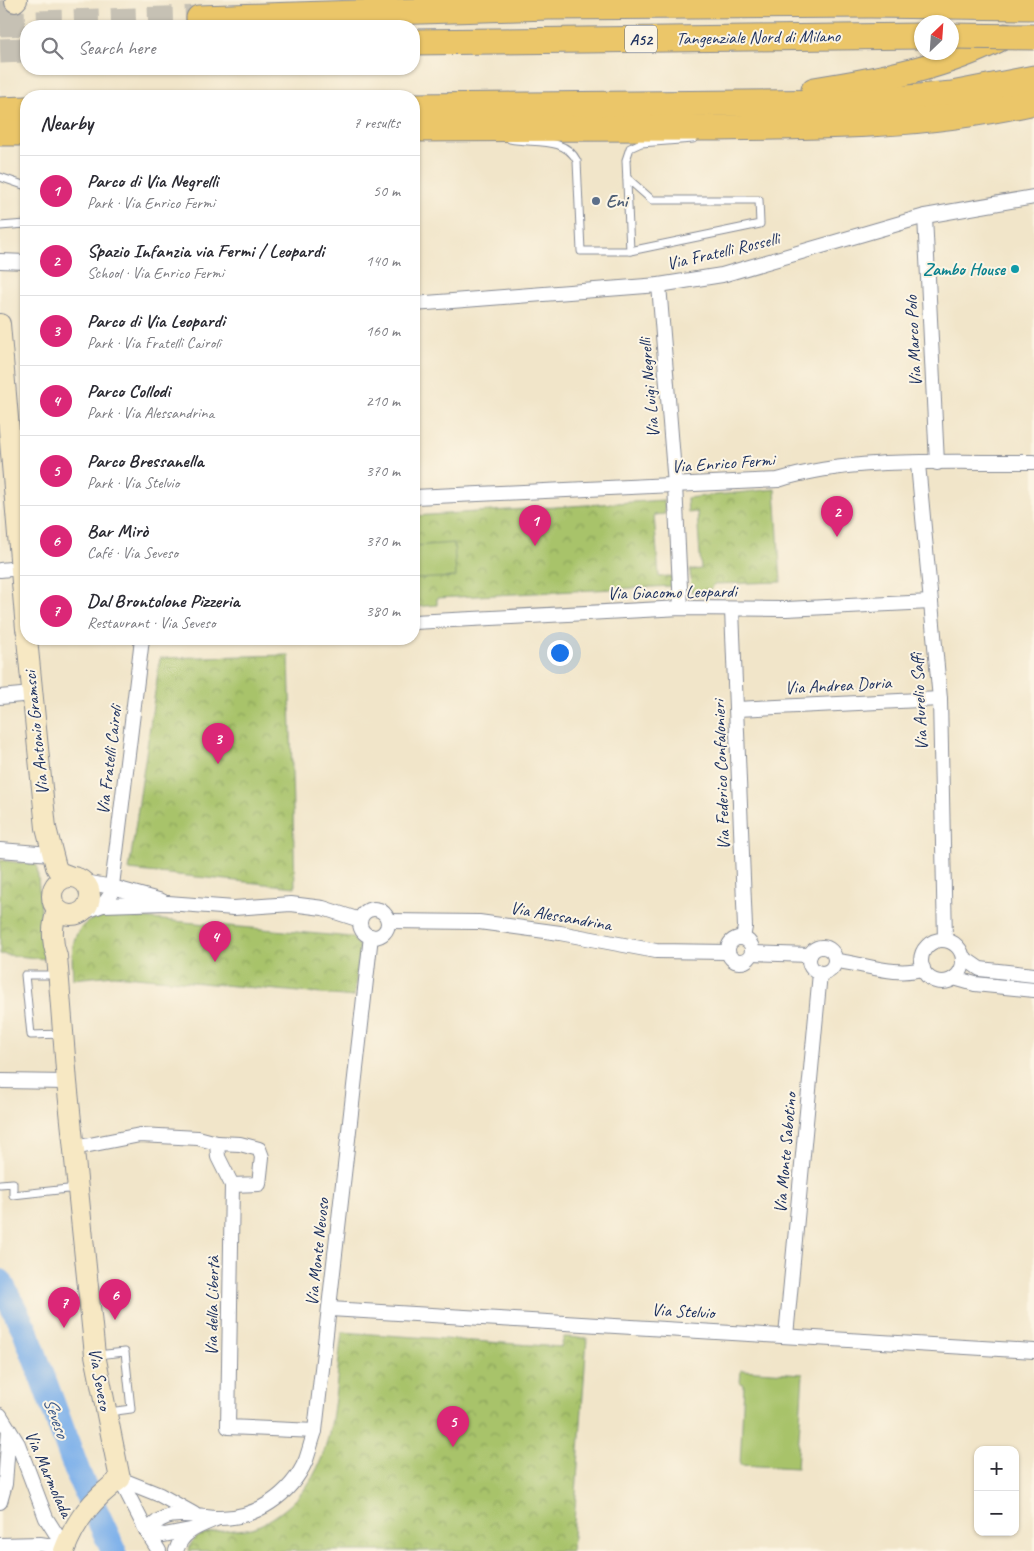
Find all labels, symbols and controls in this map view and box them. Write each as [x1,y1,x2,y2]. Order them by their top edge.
north arrow [914,15,959,60]
search box [20,20,420,75]
street label: Tangenziale Nord di Milano [676,25,842,49]
road number: A52 [625,26,657,52]
icon: search [38,34,66,62]
text: Search here [78,36,155,60]
text: Nearby [40,110,93,136]
text: 7 results [353,113,400,133]
text: Parco di Via Negrelli [87,169,218,193]
text: 1 [52,181,60,201]
text: 50 m [373,181,400,201]
place label: Eni [606,190,630,212]
text: Park · Via Enrico Fermi [87,193,215,213]
marker: Eni [590,195,602,207]
street label: Via Fratelli Rosselli [664,227,784,275]
text: Spazio Infanzia via Fermi / Leopardi [87,239,324,263]
text: 2 [52,251,60,271]
text: 140 m [366,251,400,271]
place label: Zambo House [923,258,1007,280]
text: School · Via Enrico Fermi [87,263,224,283]
marker: Zambo House [1009,263,1021,275]
street label: Via Marco Polo [900,293,926,387]
text: Parco di Via Leopardi [87,309,225,333]
text: 3 [52,321,60,341]
text: 160 m [366,321,400,341]
text: Park · Via Fratelli Cairoli [87,333,221,353]
street label: Via Luigi Negrelli [633,335,664,439]
text: Parco Collodi [87,379,170,403]
text: 4 [52,391,60,411]
text: 210 m [366,391,400,411]
text: Park · Via Alessandrina [87,403,214,423]
street label: Via Enrico Fermi [671,448,778,478]
text: Parco Bressanella [87,449,203,473]
text: 5 [53,461,59,481]
text: 370 m [366,461,400,481]
text: Park · Via Stelvio [87,473,179,493]
pin: 2 [821,496,853,537]
pin: 1 [519,505,551,546]
text: Bar Mirò [87,519,148,543]
text: 6 [52,531,60,551]
text: 370 m [366,531,400,551]
text: Café · Via Seveso [87,543,178,563]
street label: Via Giacomo Leopardi [607,580,740,604]
text: Dal Brontolone Pizzeria [87,589,240,613]
text: 7 [52,601,60,621]
text: 380 m [366,601,400,621]
text: Restaurant · Via Seveso [87,613,215,633]
your location [547,640,573,666]
street label: Via Aurelio Saffi [905,651,933,751]
street label: Via Antonio Gramsci [18,667,53,796]
street label: Via Andrea Doria [784,671,893,699]
street label: Via Federico Confalonieri [707,697,735,850]
street label: Via Fratelli Cairoli [91,701,127,816]
pin: 3 [202,723,234,764]
street label: Via Alessandrina [509,896,615,936]
pin: 4 [199,921,231,962]
street label: Via Monte Sabotino [769,1090,801,1214]
street label: Via Monte Nevoso [300,1195,334,1307]
street label: Via della Libertà [200,1255,224,1356]
pin: 6 [99,1279,131,1320]
pin: 7 [48,1287,80,1328]
street label: Via Stelvio [651,1298,717,1324]
street label: Via Seveso [84,1346,117,1413]
water label: Seveso [38,1394,75,1443]
pin: 5 [437,1406,469,1447]
street label: Via Marmolada [20,1427,79,1522]
map controls [974,1446,1019,1536]
button: + [974,1446,1019,1491]
button: − [974,1491,1019,1536]

